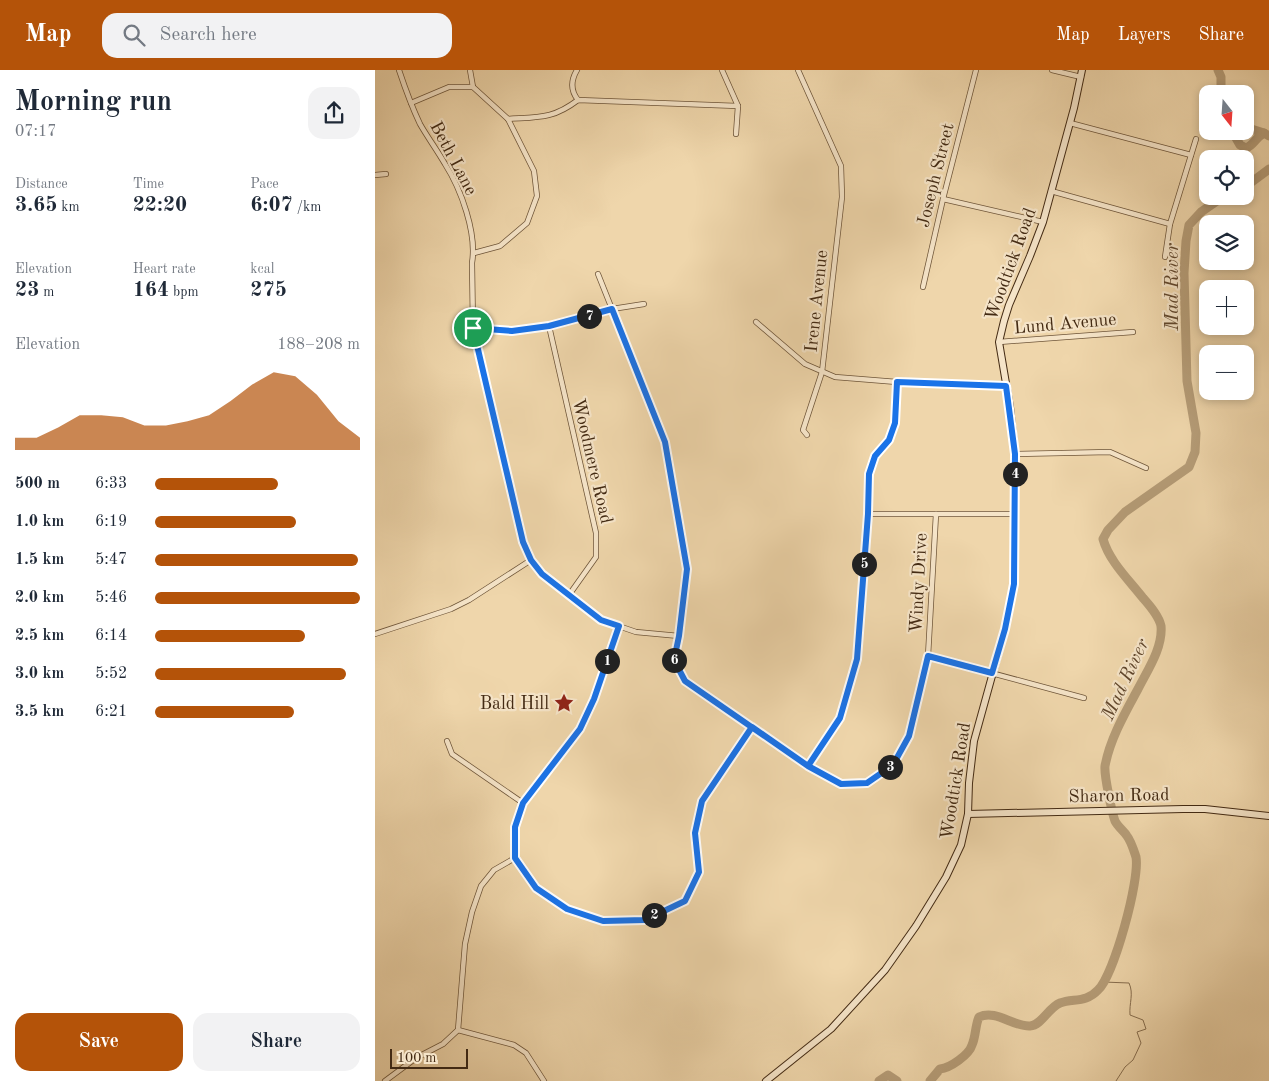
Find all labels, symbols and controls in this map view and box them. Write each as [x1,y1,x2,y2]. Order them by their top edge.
search box [102,13,452,58]
icon: search [120,21,148,49]
text: Map [25,23,72,47]
text: Search here [160,26,257,45]
text: Map [1056,26,1090,44]
text: Layers [1118,26,1170,44]
text: Share [1198,26,1244,44]
north arrow [1199,85,1254,140]
map controls [1199,85,1254,400]
button: share [308,87,360,139]
text: Morning run [15,89,172,117]
street label: Beth Lane [426,119,480,198]
street label: Joseph Street [914,121,958,229]
text: 07:17 [15,124,57,140]
button: locate [1199,150,1254,205]
text: Distance [15,177,68,191]
text: Time [133,177,164,191]
text: Pace [250,177,279,191]
text: 3.65 [15,195,57,216]
text: 22:20 [133,195,187,216]
text: 6:07 [250,195,293,216]
text: km [57,200,80,214]
text: /km [293,200,321,214]
street label: Woodtick Road [982,206,1040,323]
button: layers [1199,215,1254,270]
water label: Mad River [1164,242,1183,332]
street label: Irene Avenue [803,249,831,353]
text: Elevation [15,262,72,276]
text: Heart rate [133,262,196,276]
text: kcal [250,262,274,276]
text: 23 [15,280,39,301]
text: 164 [133,280,169,301]
text: 275 [250,280,287,301]
button: + [1199,280,1254,335]
text: m [39,285,54,299]
text: bpm [169,285,199,299]
pin: 7 [577,304,601,328]
pin [452,307,494,349]
text: 7 [585,309,594,323]
street label: Lund Avenue [1013,311,1117,337]
icon: arrive [459,314,487,342]
text: Elevation [15,337,80,353]
text: 188–208 m [277,337,360,353]
button: − [1199,345,1254,400]
street label: Woodmere Road [569,397,615,526]
pin: 4 [1003,462,1027,486]
text: 4 [1011,467,1020,481]
text: 500 m [15,476,60,492]
text: 6:33 [95,476,127,492]
text: 1.0 km [15,514,64,530]
text: 6:19 [95,514,127,530]
street label: Windy Drive [907,533,931,634]
text: 1.5 km [15,552,64,568]
text: 5:47 [95,552,127,568]
pin: 5 [851,552,877,576]
text: 5 [860,557,869,571]
text: 2.0 km [15,590,64,606]
text: 5:46 [95,590,127,606]
text: 2.5 km [15,628,64,644]
text: 6:14 [95,628,127,644]
water label: Mad River [1099,636,1154,725]
pin: 1 [595,648,619,674]
pin: 6 [661,648,687,672]
text: 6 [670,653,679,667]
text: 1 [603,654,612,668]
text: 3.0 km [15,666,64,682]
text: 5:52 [95,666,127,682]
place icon: Bald Hill [553,692,575,714]
place label: Bald Hill [480,695,549,713]
text: 3.5 km [15,704,64,720]
text: 6:21 [95,704,127,720]
street label: Woodtick Road [938,721,974,841]
pin: 3 [877,754,903,780]
text: 3 [886,760,895,774]
street label: Sharon Road [1068,786,1170,806]
pin: 2 [641,902,667,928]
text: 2 [650,908,659,922]
button: Save [15,1013,183,1071]
button: Share [193,1013,360,1071]
scale bar [390,1046,467,1069]
text: 100 m [397,1051,436,1065]

